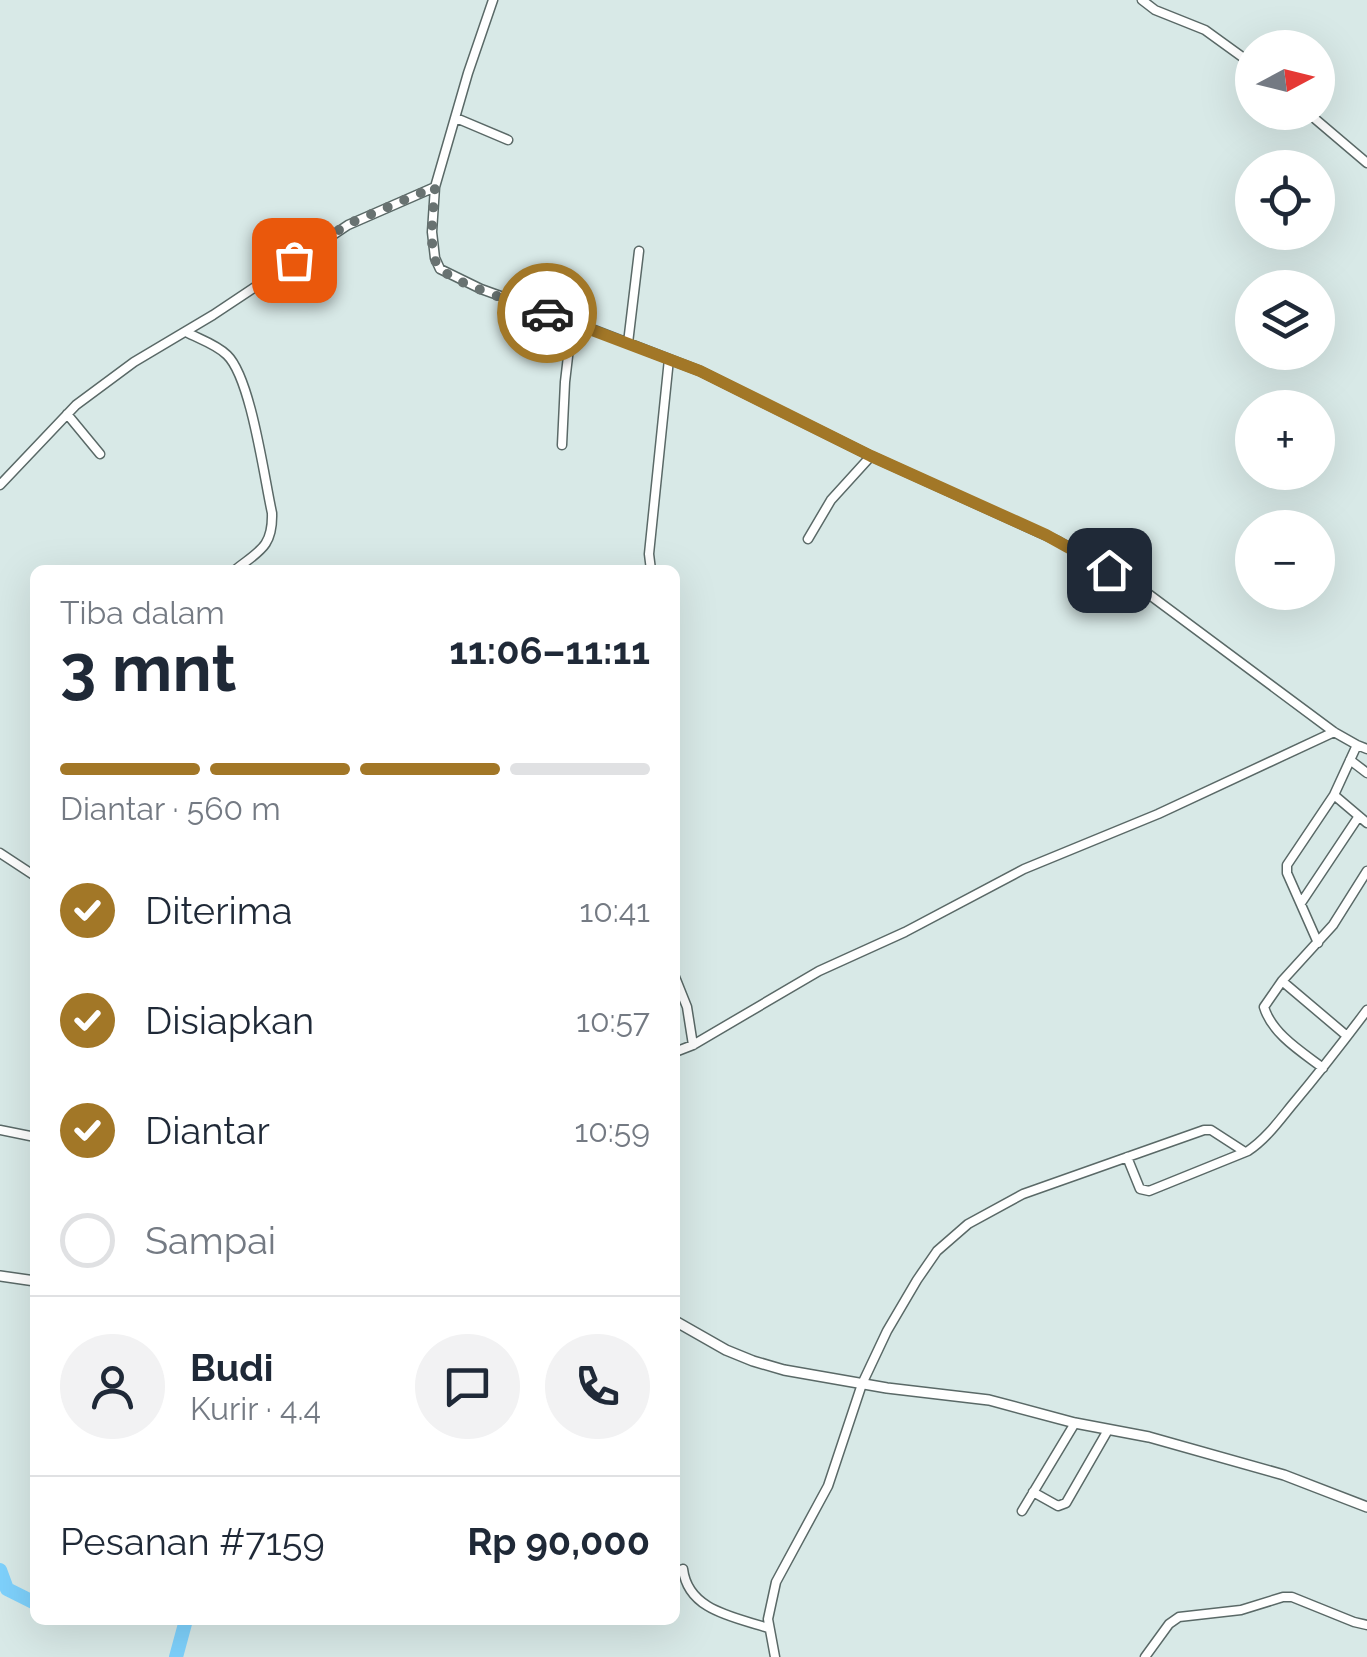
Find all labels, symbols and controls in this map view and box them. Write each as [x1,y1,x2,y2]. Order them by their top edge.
north arrow [1235,30,1335,130]
map controls [1235,30,1335,610]
button: locate [1235,150,1335,250]
pin [252,218,337,303]
icon: bag [267,233,322,288]
courier [497,263,597,363]
button: layers [1235,270,1335,370]
icon: car [520,286,575,341]
button: + [1235,390,1335,490]
button: − [1235,510,1335,610]
pin [1067,528,1152,613]
icon: home [1082,543,1137,598]
text: Tiba dalam [60,594,225,631]
text: 11:06–11:11 [449,628,650,673]
text: 3 mnt [60,630,236,706]
text: Diantar · 560 m [60,790,281,827]
icon: check [60,883,115,938]
text: Diterima [145,888,292,933]
text: 10:41 [580,892,650,929]
icon: check [60,993,115,1048]
text: Disiapkan [145,998,314,1043]
text: 10:57 [576,1002,650,1039]
icon: check [60,1103,115,1158]
text: Diantar [145,1108,270,1153]
text: 10:59 [575,1112,650,1149]
text: Sampai [145,1218,276,1263]
button: person [60,1334,165,1439]
button: chat [415,1334,520,1439]
button: phone [545,1334,650,1439]
text: Budi [190,1345,273,1390]
text: Kurir · 4.4 [190,1390,321,1427]
text: Pesanan #7159 [60,1519,325,1564]
text: Rp 90,000 [467,1519,650,1564]

